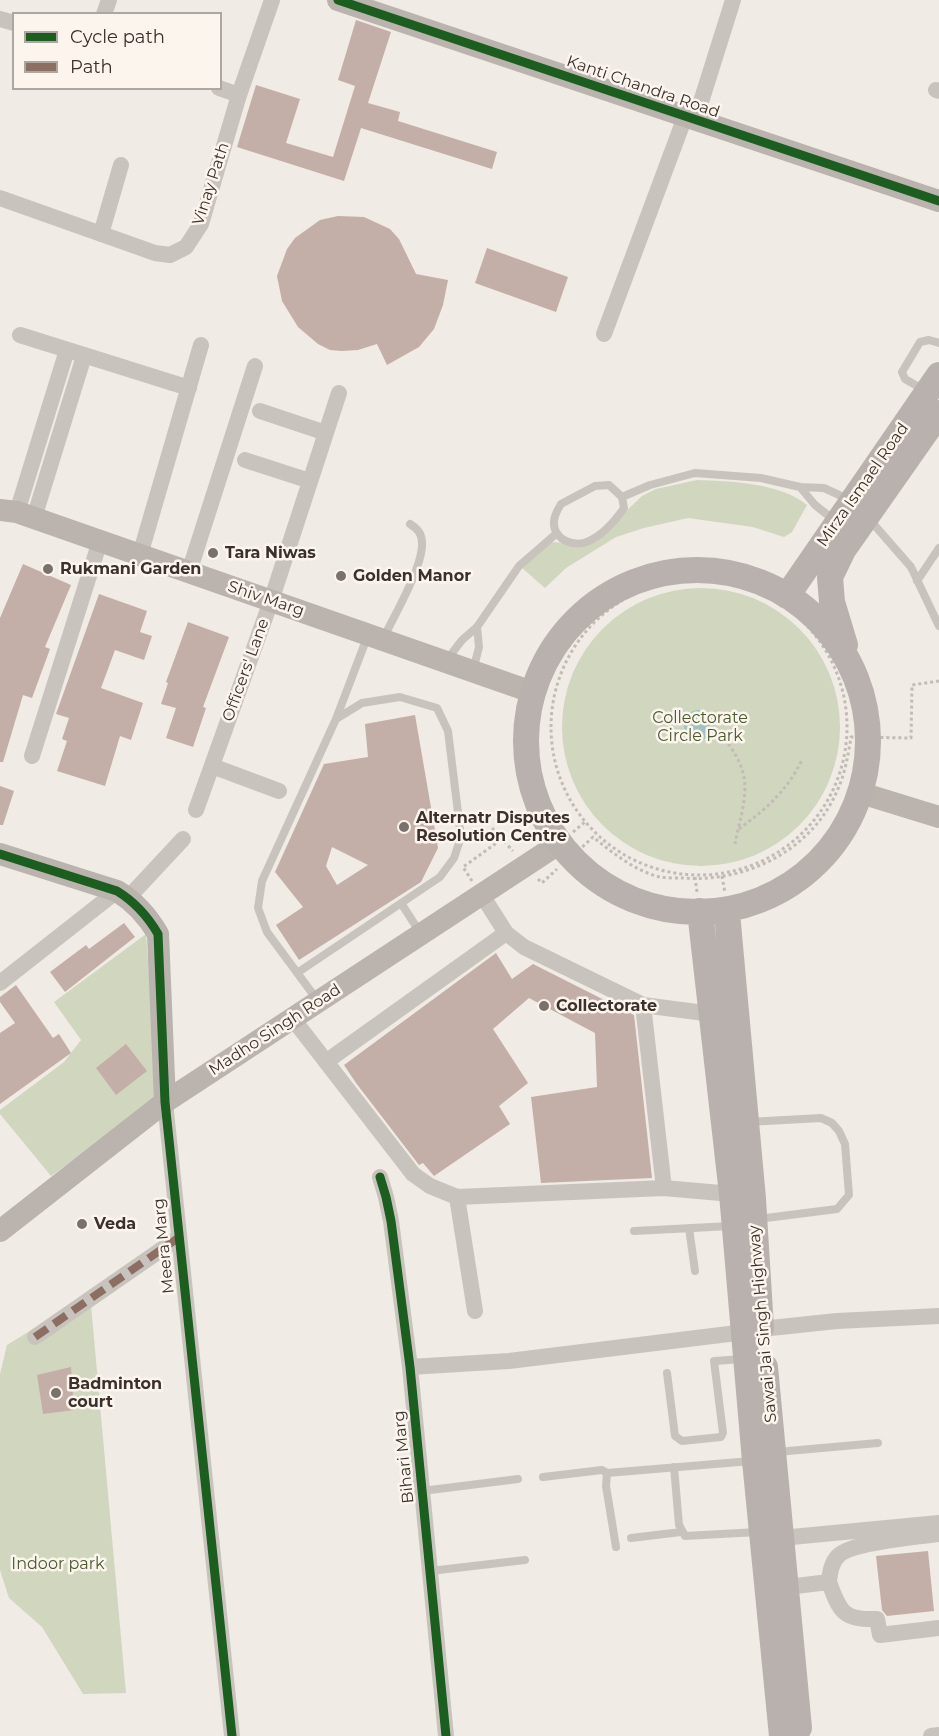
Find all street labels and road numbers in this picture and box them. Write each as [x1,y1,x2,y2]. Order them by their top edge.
street label: Kanti Chandra Road [564,52,722,122]
street label: Vinay Path [189,140,233,228]
street label: Mirza Ismael Road [813,419,913,551]
street label: Shiv Marg [225,577,307,621]
street label: Officers' Lane [218,616,274,724]
street label: Madho Singh Road [205,980,345,1080]
street label: Meera Marg [149,1197,179,1295]
street label: Sawai Jai Singh Highway [745,1224,781,1424]
street label: Bihari Marg [390,1410,418,1504]

